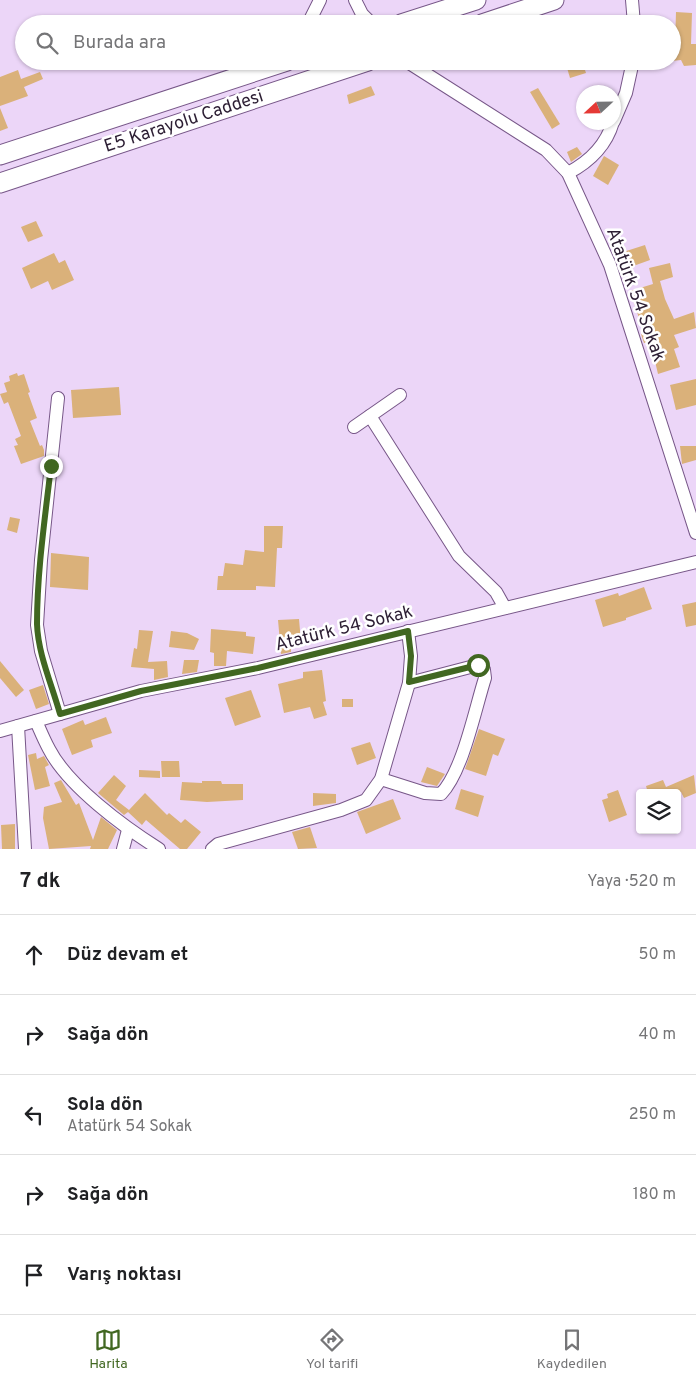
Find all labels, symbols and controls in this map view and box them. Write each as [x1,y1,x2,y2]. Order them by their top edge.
search box [15,15,681,70]
icon: search [33,29,61,57]
text: Burada ara [73,31,166,55]
street label: E5 Karayolu Caddesi [101,85,267,159]
north arrow [576,85,621,130]
street label: Atatürk 54 Sokak [600,225,670,365]
route end [40,455,63,478]
street label: Atatürk 54 Sokak [273,601,415,657]
route start [467,654,490,677]
map controls [636,789,681,834]
button: layers [636,789,681,834]
text: 7 dk [20,868,60,895]
text: Yaya · 520 m [587,872,676,892]
icon: ahead [20,941,48,969]
text: Düz devam et [67,943,188,967]
text: 50 m [639,945,676,965]
icon: right [20,1021,48,1049]
text: Sağa dön [67,1023,149,1047]
text: 40 m [638,1025,676,1045]
text: Sola dön [67,1093,143,1117]
icon: left [20,1101,48,1129]
text: 250 m [629,1105,676,1125]
text: Atatürk 54 Sokak [67,1117,192,1137]
icon: right [20,1181,48,1209]
text: Sağa dön [67,1183,149,1207]
text: 180 m [633,1185,676,1205]
icon: arrive [20,1261,48,1289]
text: Varış noktası [67,1263,182,1287]
tab: Harita [89,1326,128,1373]
tab: Yol tarifi [306,1326,358,1373]
tab: Kaydedilen [537,1326,607,1373]

